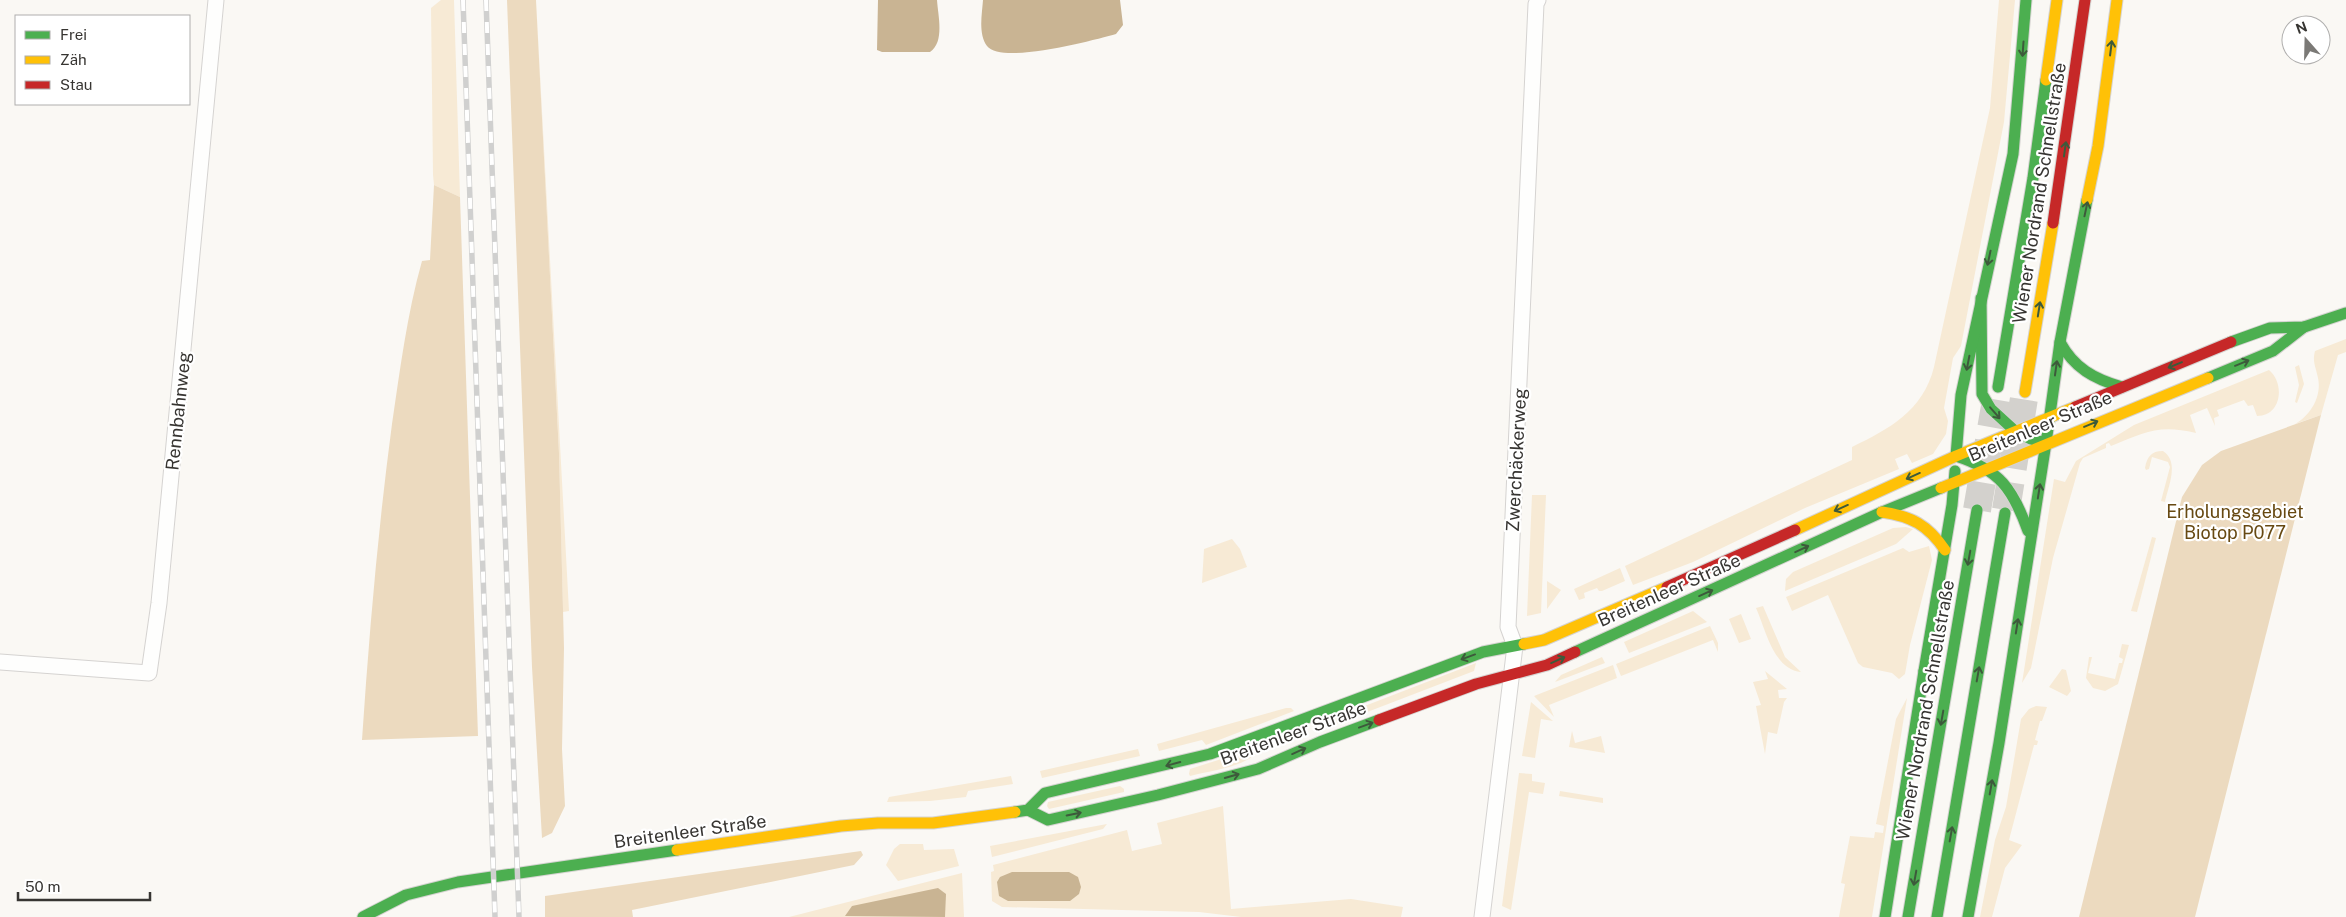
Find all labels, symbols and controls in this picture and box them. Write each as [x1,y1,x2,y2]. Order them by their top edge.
legend [15,15,190,105]
north arrow [2281,15,2331,65]
text: N [2294,18,2309,37]
text: Frei [60,26,87,43]
one-way arrow [2018,40,2027,56]
one-way arrow [2107,41,2117,57]
text: Zäh [60,51,87,68]
street label: Wiener Nordrand Schnellstraße [2008,61,2070,325]
text: Stau [60,76,93,93]
one-way arrow [2060,141,2070,157]
one-way arrow [2081,201,2091,217]
one-way arrow [1984,249,1993,265]
one-way arrow [2035,302,2045,318]
street label: Rennbahnweg [161,351,195,471]
one-way arrow [1963,355,1972,371]
one-way arrow [2233,358,2249,367]
one-way arrow [2168,360,2183,370]
one-way arrow [2051,361,2061,377]
street label: Breitenleer Straße [1965,386,2115,466]
street label: Zwerchäckerweg [1502,387,1530,533]
one-way arrow [1990,406,2001,419]
one-way arrow [2083,419,2098,429]
one-way arrow [1906,471,1921,481]
one-way arrow [2034,483,2044,499]
park label: Erholungsgebiet Biotop P077 [2166,501,2304,543]
one-way arrow [1834,504,1849,513]
one-way arrow [1794,543,1809,553]
street label: Breitenleer Straße [1594,549,1744,631]
one-way arrow [1964,549,1974,565]
street label: Wiener Nordrand Schnellstraße [1892,578,1958,842]
one-way arrow [1698,588,1713,597]
one-way arrow [2013,618,2023,634]
one-way arrow [1461,653,1476,662]
one-way arrow [1550,655,1565,664]
one-way arrow [1973,667,1983,683]
street label: Breitenleer Straße [1217,697,1369,769]
one-way arrow [1937,709,1947,725]
one-way arrow [1358,720,1373,729]
one-way arrow [1291,746,1306,755]
one-way arrow [1165,760,1181,769]
one-way arrow [1223,771,1239,780]
one-way arrow [1987,779,1997,795]
one-way arrow [1065,809,1081,819]
street label: Breitenleer Straße [612,810,768,852]
one-way arrow [1946,827,1956,843]
scale bar [18,870,150,902]
one-way arrow [1910,870,1920,886]
text: 50 m [25,878,60,895]

